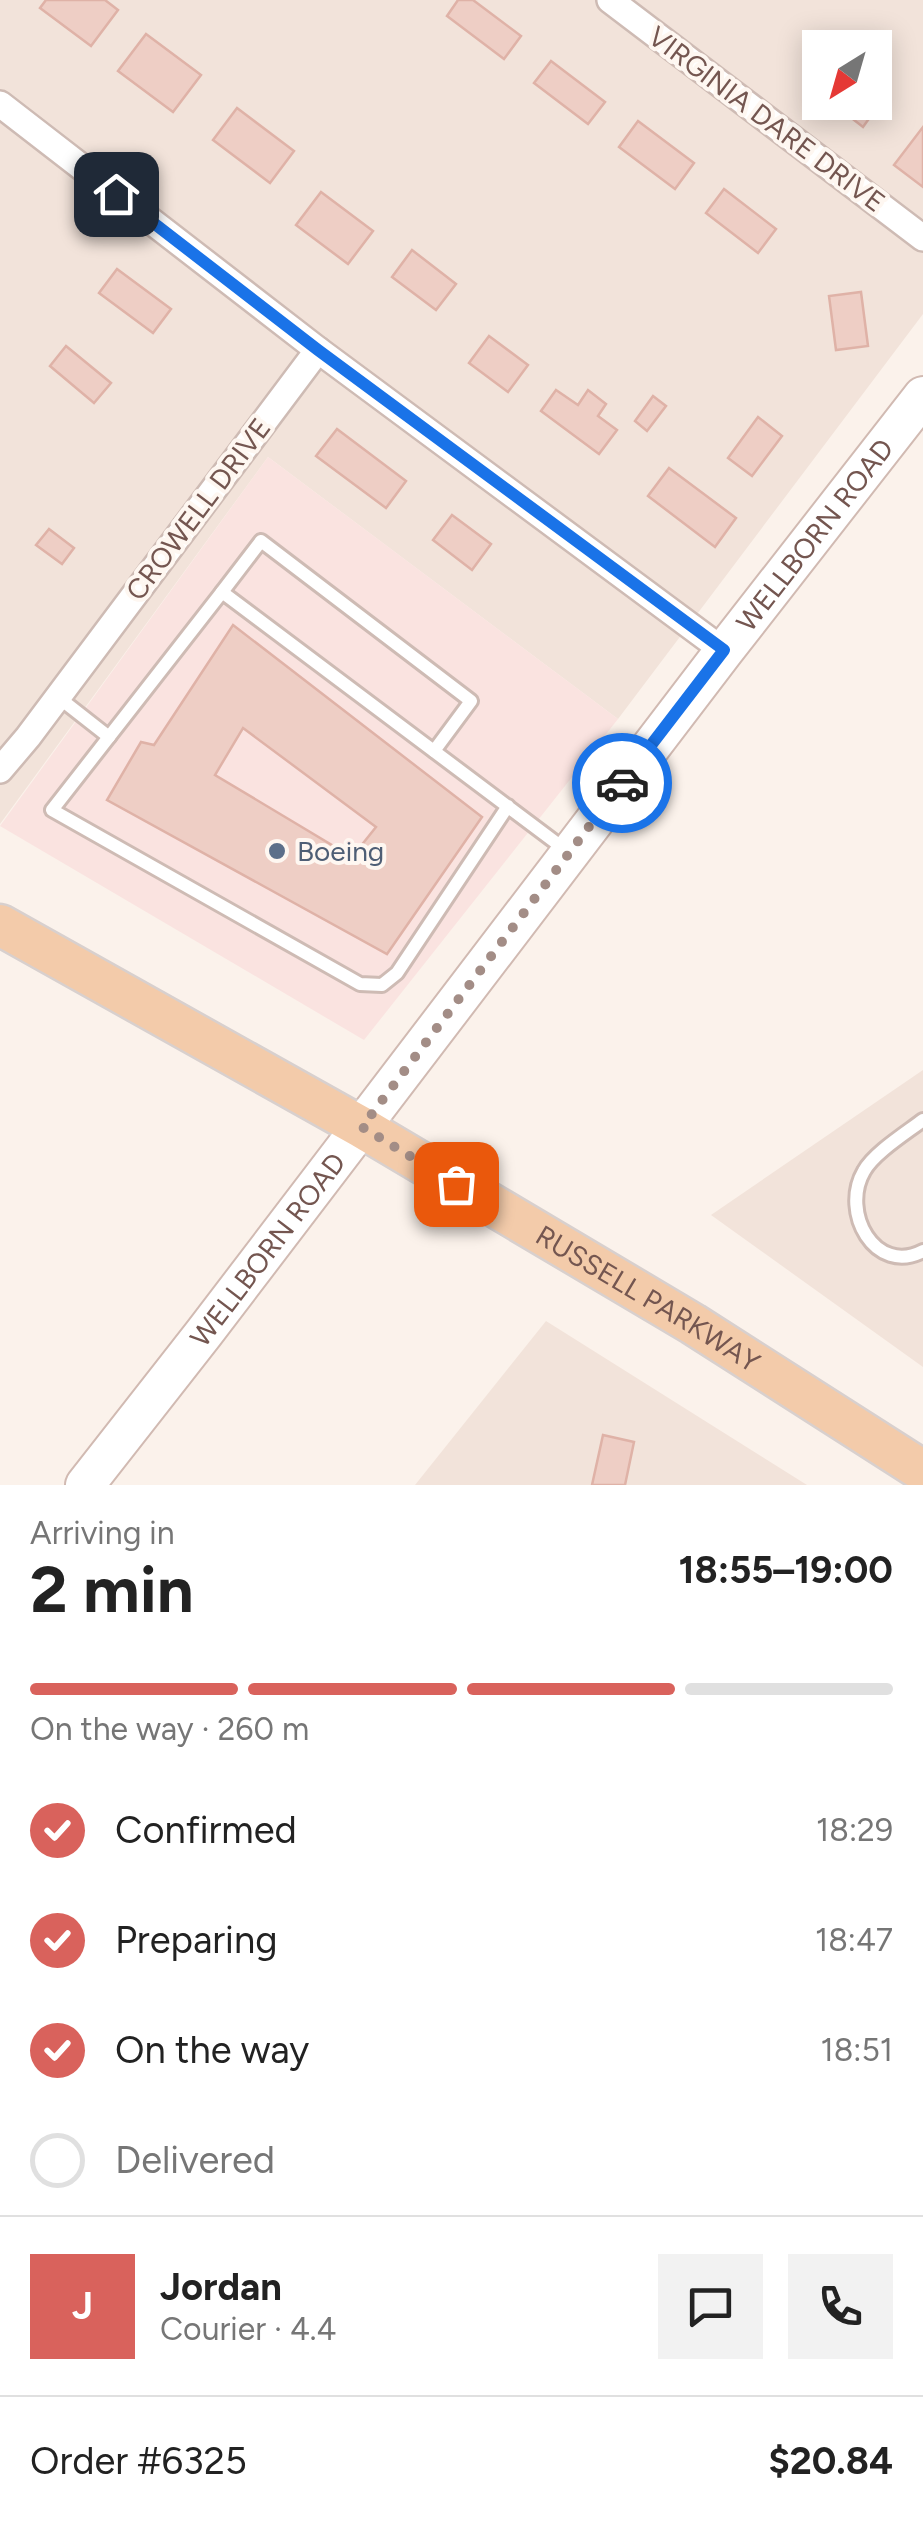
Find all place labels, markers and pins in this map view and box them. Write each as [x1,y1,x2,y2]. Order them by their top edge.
pin [74,152,159,237]
place label: Boeing [297,834,384,868]
marker: Boeing [266,840,288,862]
pin [414,1142,499,1227]

